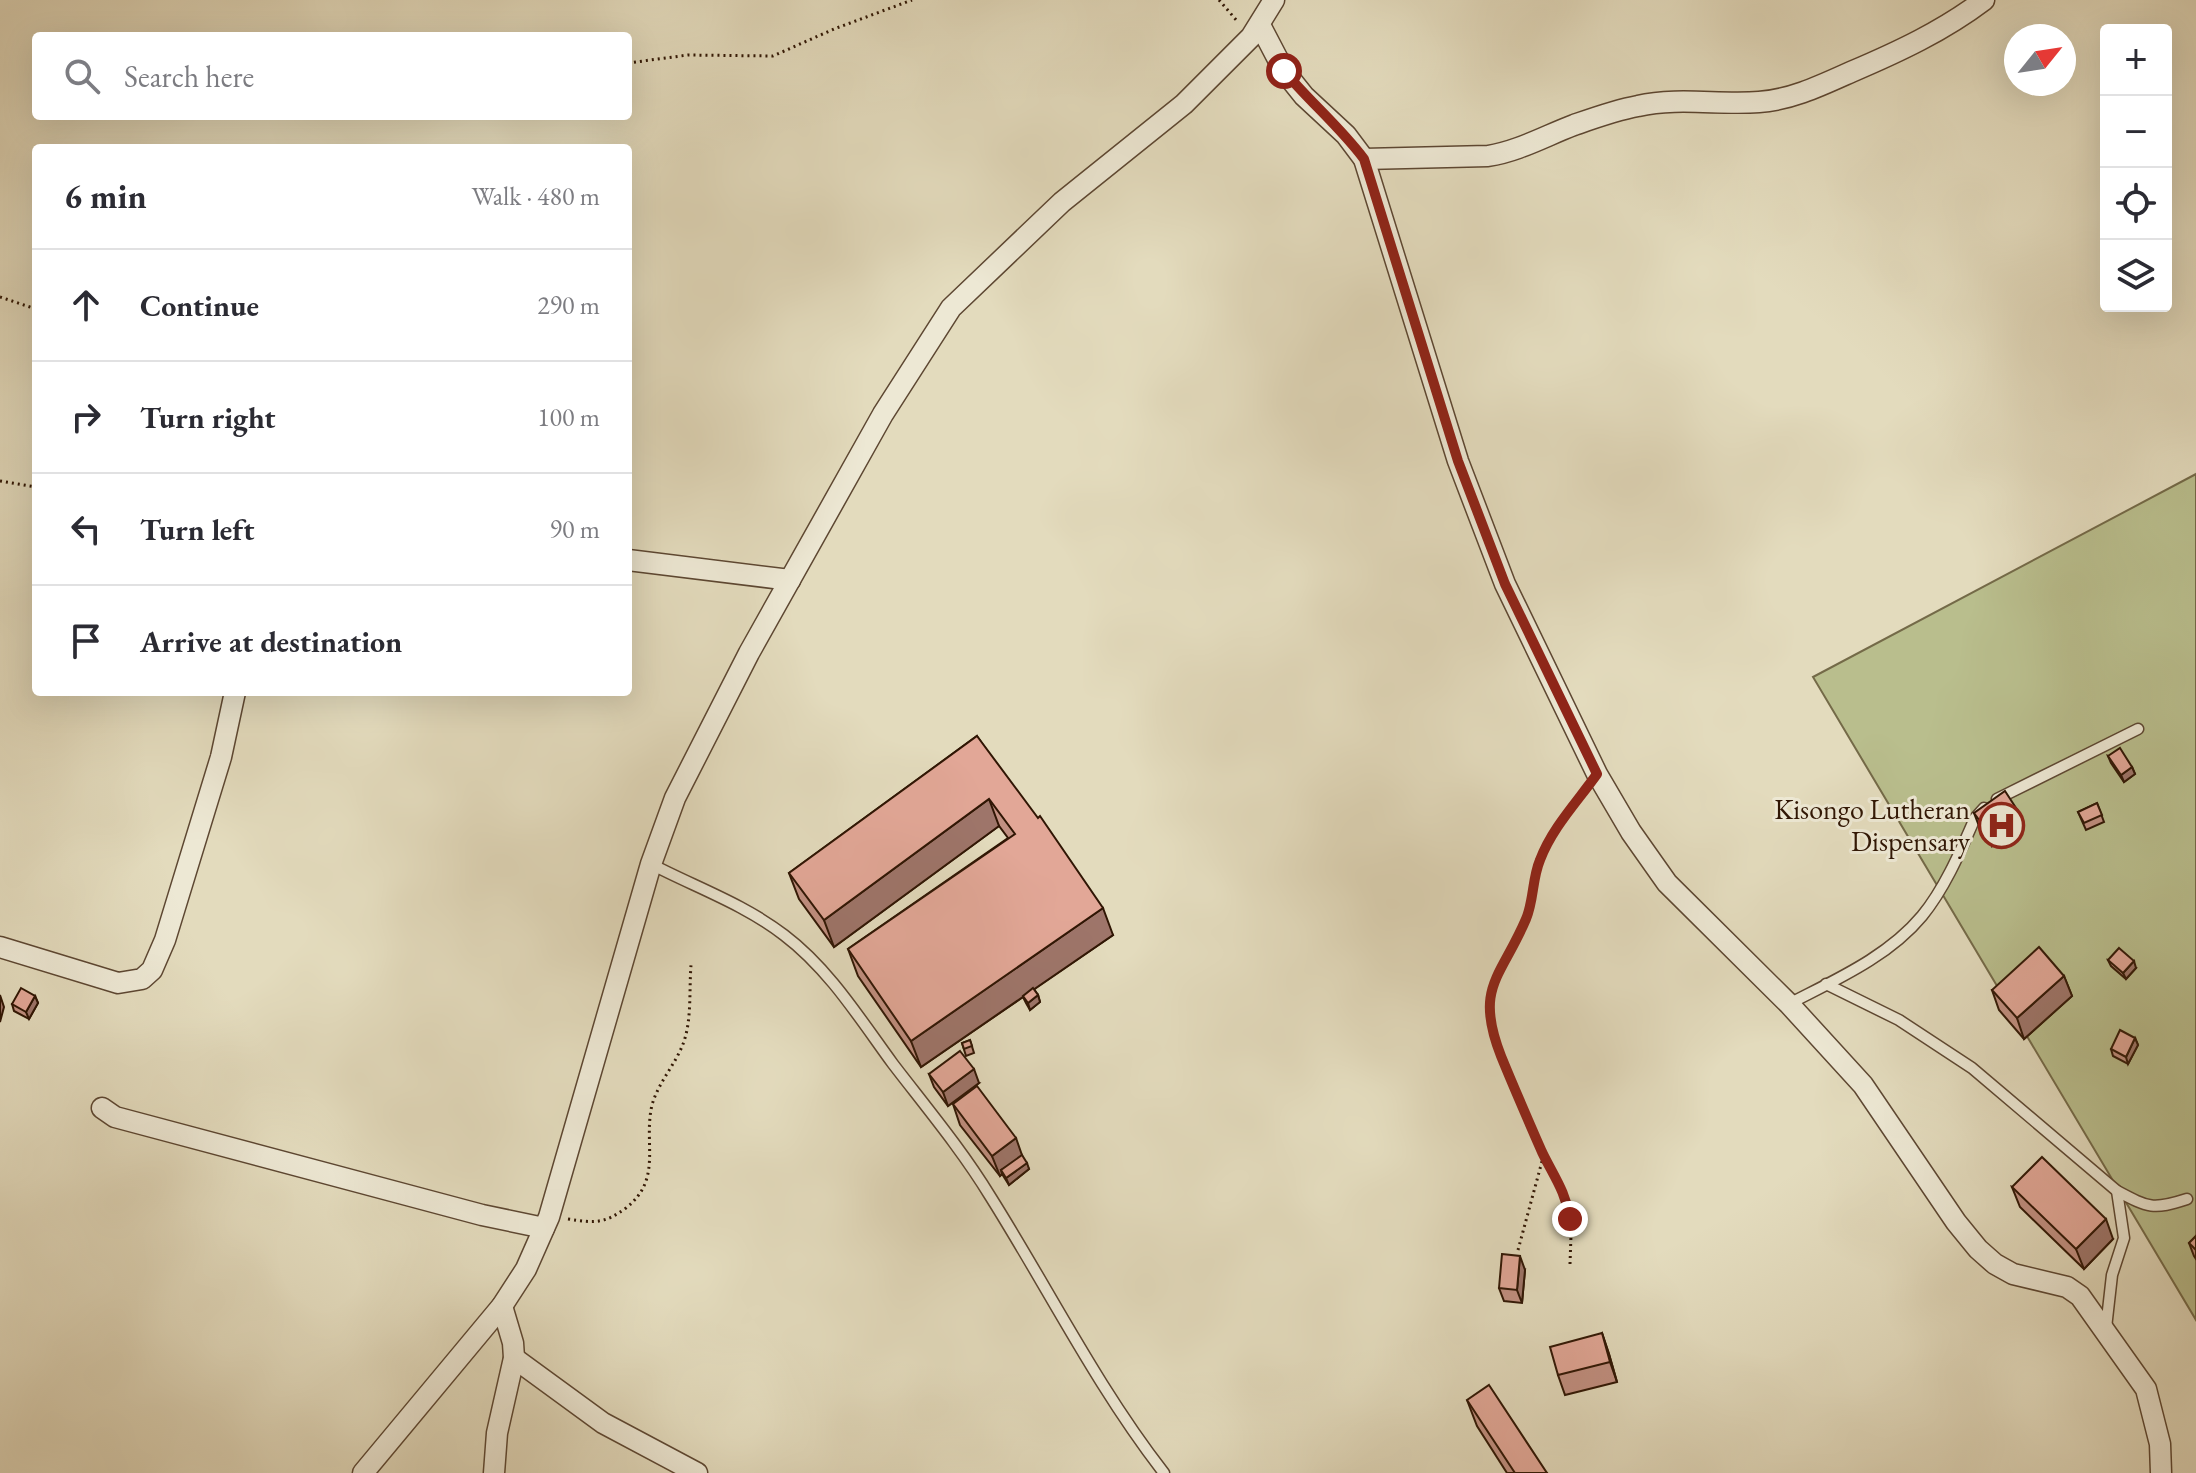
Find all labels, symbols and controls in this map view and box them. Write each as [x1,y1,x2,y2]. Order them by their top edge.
north arrow [2004,24,2076,96]
map controls [2100,24,2172,312]
button: + [2100,24,2172,96]
search box [32,32,632,120]
route start [1266,53,1302,89]
icon: search [60,54,104,98]
text: Search here [124,57,254,96]
button: − [2100,96,2172,168]
button: locate [2100,168,2172,240]
text: 6 min [64,174,147,218]
text: Walk · 480 m [472,179,600,213]
button: layers [2100,240,2172,312]
icon: ahead [64,283,108,327]
text: Continue [140,286,259,325]
text: 290 m [537,288,600,322]
icon: right [64,395,108,439]
text: Turn right [140,398,276,437]
text: 100 m [537,400,600,434]
icon: left [64,507,108,551]
text: Turn left [140,510,254,549]
text: 90 m [550,512,600,546]
icon: arrive [64,619,108,663]
text: Arrive at destination [140,622,402,661]
place label: Kisongo Lutheran Dispensary [1774,791,1971,859]
hospital icon: Kisongo Lutheran Dispensary [1977,801,2025,849]
route end [1552,1201,1588,1237]

